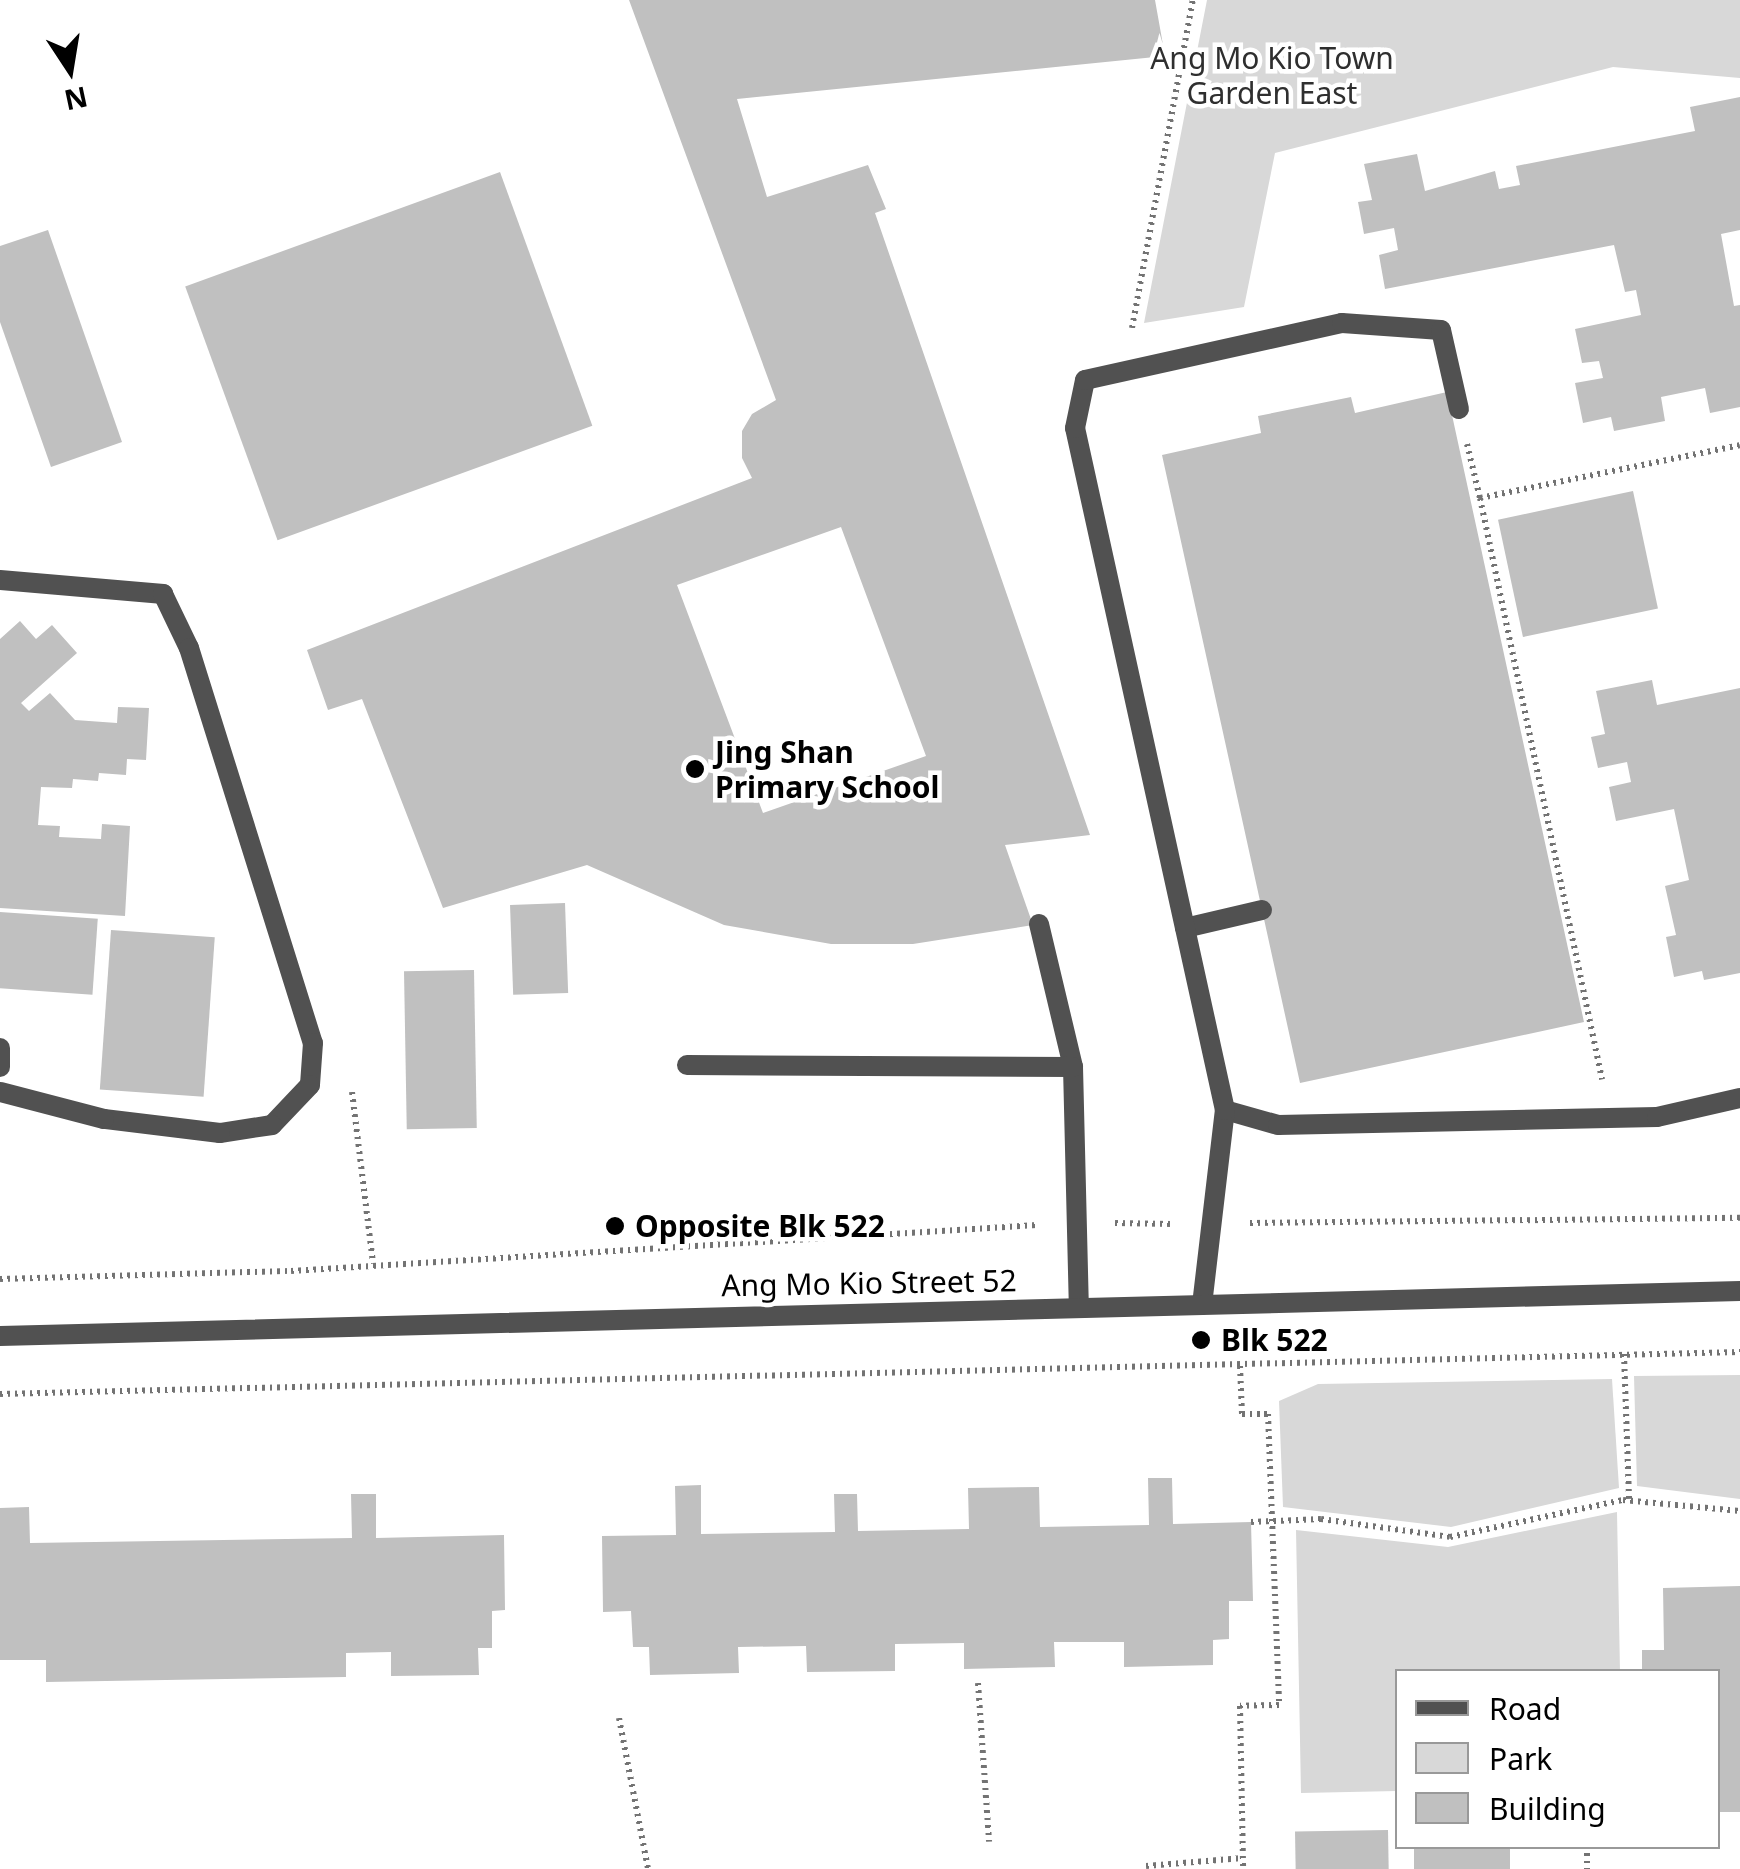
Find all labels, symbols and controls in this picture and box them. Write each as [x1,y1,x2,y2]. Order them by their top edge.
north arrow [20,20,120,120]
park label: Ang Mo Kio Town Garden East [1150,40,1394,110]
text: N [61,78,91,120]
place label: Jing Shan Primary School [715,734,940,804]
marker: Jing Shan Primary School [684,758,706,780]
place label: Opposite Blk 522 [635,1208,885,1244]
marker: Opposite Blk 522 [604,1215,626,1237]
street label: Ang Mo Kio Street 52 [721,1262,1017,1304]
place label: Blk 522 [1221,1322,1328,1358]
marker: Blk 522 [1190,1329,1212,1351]
legend [1395,1669,1720,1849]
text: Road [1489,1688,1561,1729]
text: Park [1489,1738,1552,1779]
text: Building [1489,1788,1606,1829]

